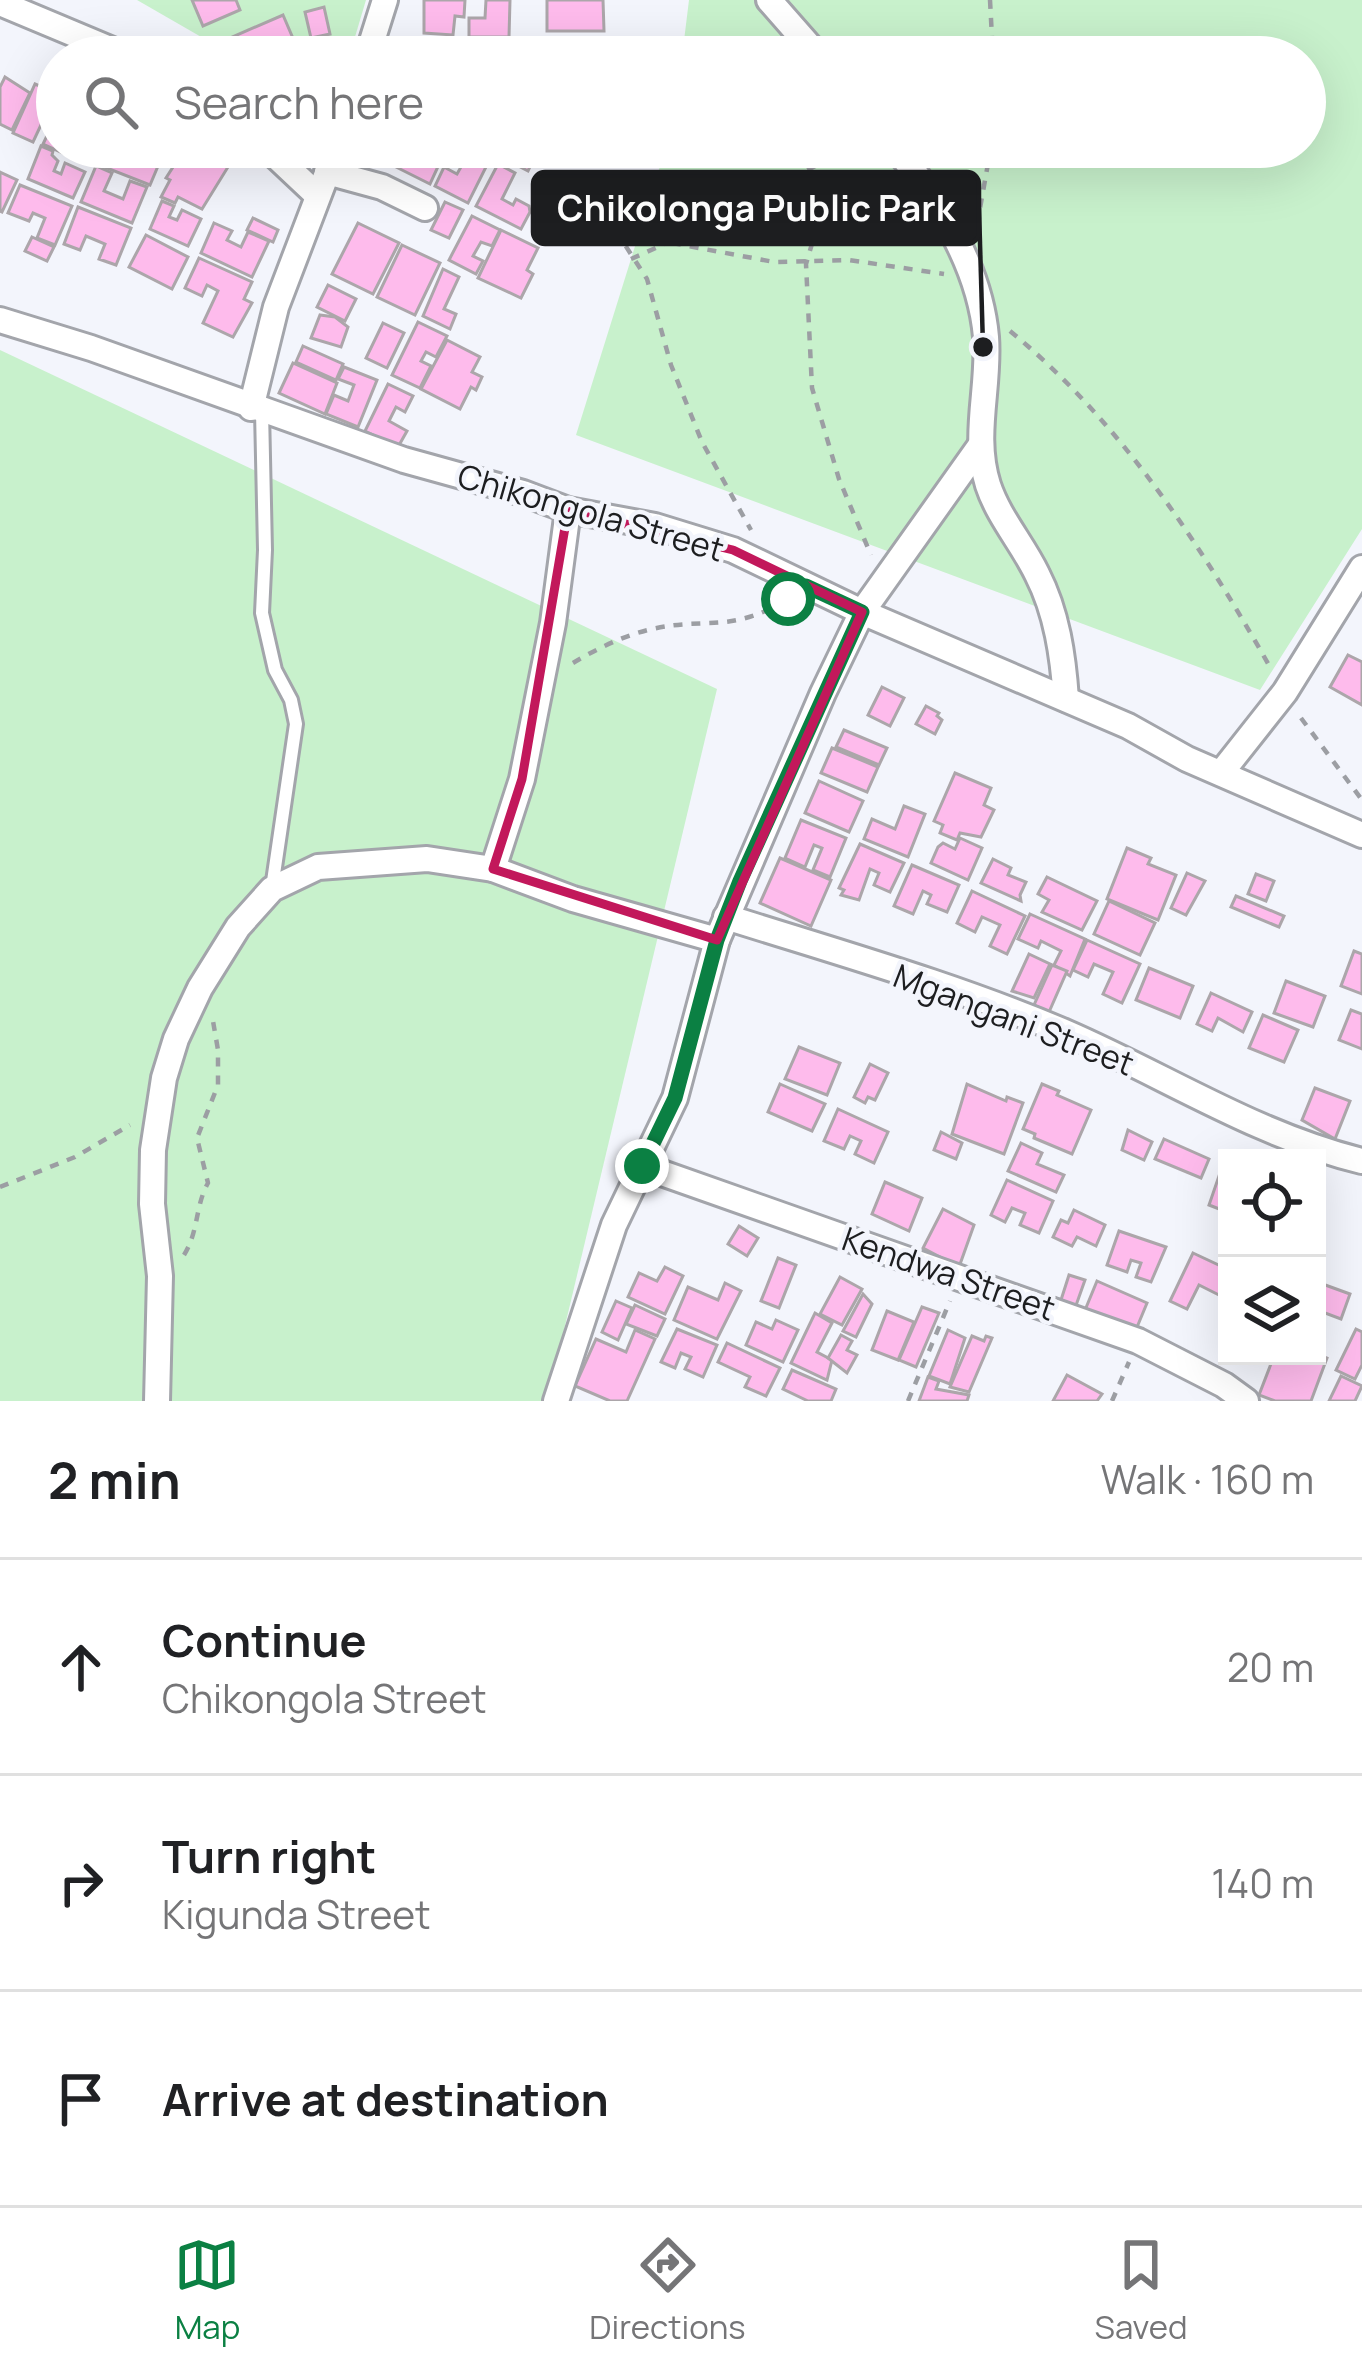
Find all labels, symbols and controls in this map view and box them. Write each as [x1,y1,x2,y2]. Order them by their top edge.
search box [36,36,1326,168]
icon: search [78,69,144,135]
text: Search here [174,71,424,133]
callout: Chikolonga Public Park [533,172,979,244]
text: Chikolonga Public Park [557,183,957,232]
street label: Chikongola Street [453,453,729,571]
route start [761,572,815,626]
street label: Mgangani Street [887,952,1141,1086]
route end [615,1139,669,1193]
map controls [1218,1149,1326,1365]
button: locate [1218,1149,1326,1257]
street label: Kendwa Street [837,1216,1061,1330]
button: layers [1218,1257,1326,1365]
text: 2 min [48,1445,181,1514]
text: Walk · 160 m [1101,1452,1314,1506]
text: Continue [162,1609,367,1671]
icon: ahead [48,1634,114,1700]
text: 20 m [1227,1640,1314,1694]
text: Chikongola Street [162,1671,487,1725]
text: Turn right [162,1825,376,1887]
icon: right [48,1850,114,1916]
text: 140 m [1211,1856,1314,1910]
text: Kigunda Street [162,1887,431,1941]
icon: arrive [48,2066,114,2132]
text: Arrive at destination [162,2068,609,2130]
tab: Map [174,2232,240,2349]
tab: Directions [589,2232,746,2349]
tab: Saved [1095,2232,1188,2349]

